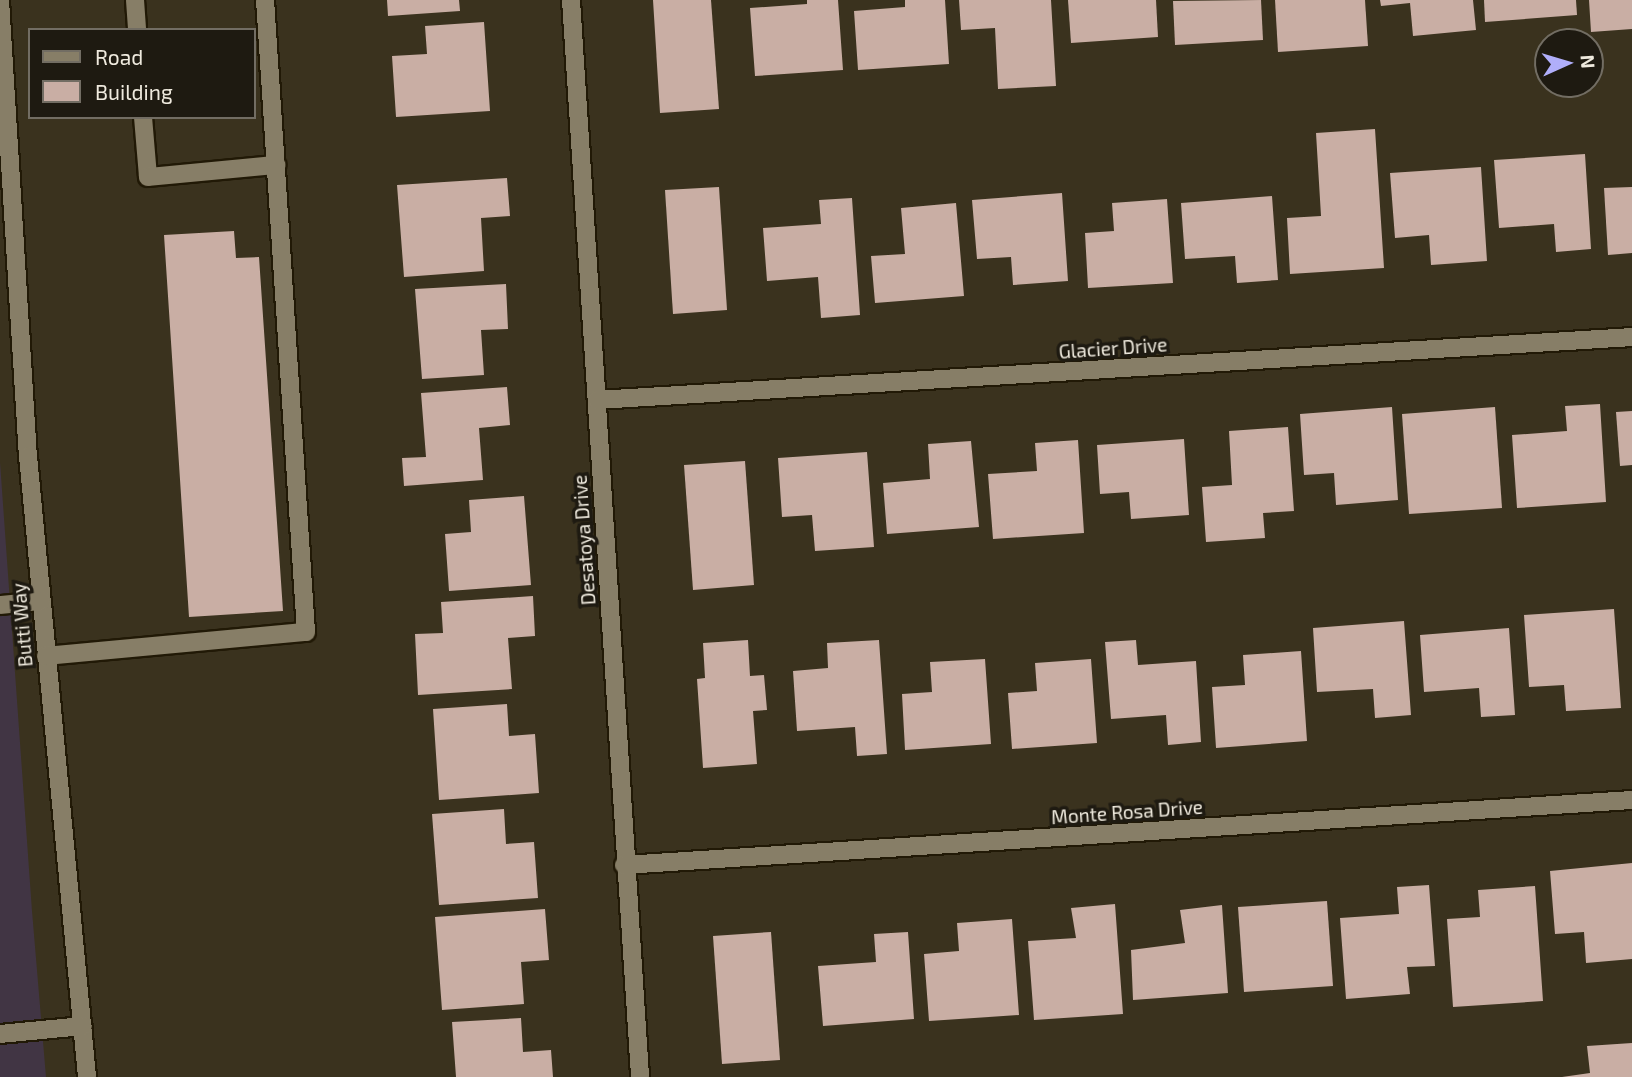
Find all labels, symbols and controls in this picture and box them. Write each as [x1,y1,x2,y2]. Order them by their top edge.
legend [28,28,256,119]
north arrow [1534,28,1604,98]
text: Road [95,44,143,69]
text: N [1577,54,1600,69]
text: Building [95,79,173,104]
street label: Glacier Drive [1058,333,1168,363]
street label: Desatoya Drive [568,474,600,606]
street label: Butti Way [7,582,37,668]
street label: Monte Rosa Drive [1050,795,1204,829]

